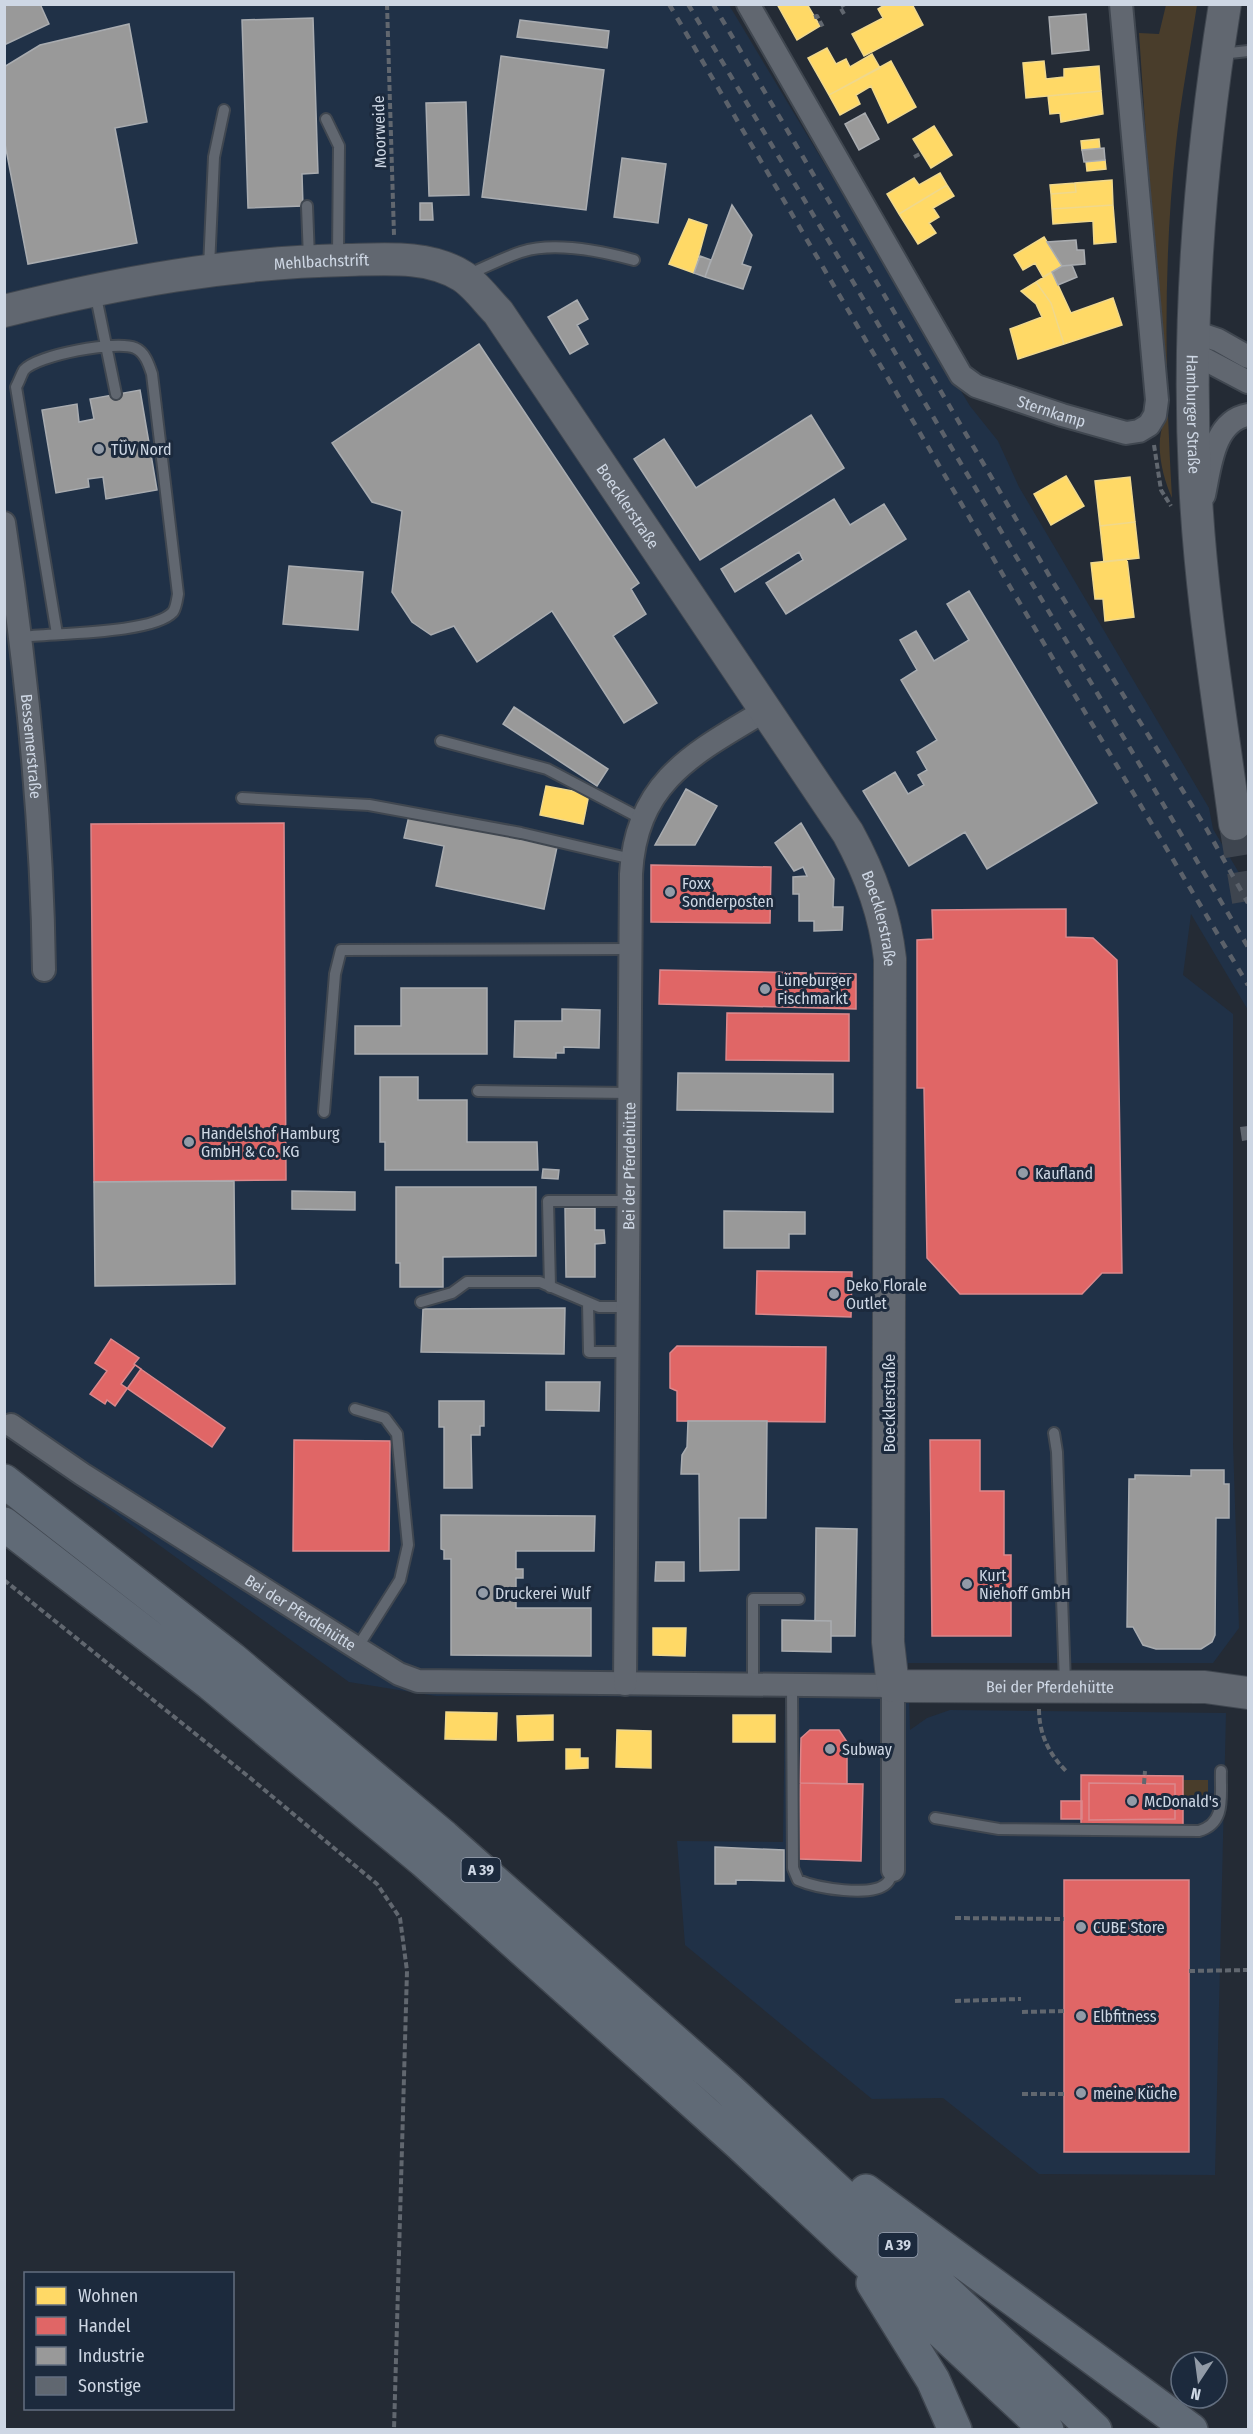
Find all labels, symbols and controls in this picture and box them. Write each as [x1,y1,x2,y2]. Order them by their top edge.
street label: Moorweide [369,95,390,169]
street label: Mehlbachstrift [273,250,370,274]
street label: Hamburger Straße [1183,354,1204,474]
street label: Sternkamp [1015,392,1088,431]
place label: TÜV Nord [111,440,172,459]
marker: TÜV Nord [92,442,106,456]
street label: Boecklerstraße [593,460,663,552]
street label: Bessemerstraße [17,693,45,799]
street label: Boecklerstraße [858,868,899,966]
place label: Foxx Sonderposten [682,874,774,911]
marker: Foxx Sonderposten [663,885,677,899]
place label: Lüneburger Fischmarkt [777,971,852,1008]
marker: Lüneburger Fischmarkt [758,982,772,996]
street label: Bei der Pferdehütte [619,1102,639,1230]
place label: Handelshof Hamburg GmbH & Co. KG [201,1124,340,1161]
marker: Handelshof Hamburg GmbH & Co. KG [182,1135,196,1149]
place label: Kaufland [1035,1164,1093,1183]
marker: Kaufland [1016,1166,1030,1180]
place label: Deko Florale Outlet [846,1276,927,1313]
marker: Deko Florale Outlet [827,1287,841,1301]
street label: Boecklerstraße [880,1354,899,1452]
place label: Kurt Niehoff GmbH [979,1566,1071,1603]
street label: Bei der Pferdehütte [241,1571,360,1655]
marker: Kurt Niehoff GmbH [960,1577,974,1591]
place label: Druckerei Wulf [495,1584,592,1603]
marker: Druckerei Wulf [476,1586,490,1600]
street label: Bei der Pferdehütte [986,1677,1114,1697]
place label: Subway [842,1740,893,1759]
marker: Subway [823,1742,837,1756]
place label: McDonald's [1144,1792,1219,1811]
marker: McDonald's [1125,1794,1139,1808]
road number: A 39 [462,1858,500,1882]
place label: CUBE Store [1093,1918,1165,1937]
marker: CUBE Store [1074,1920,1088,1934]
place label: Elbfitness [1093,2007,1157,2026]
marker: Elbfitness [1074,2009,1088,2023]
place label: meine Küche [1093,2084,1177,2103]
marker: meine Küche [1074,2086,1088,2100]
road number: A 39 [878,2233,918,2257]
legend [24,2272,234,2410]
text: Wohnen [78,2285,138,2307]
text: Handel [78,2315,131,2337]
text: Industrie [78,2345,145,2367]
north arrow [1169,2350,1229,2410]
text: Sonstige [78,2375,141,2397]
text: N [1189,2384,1203,2404]

